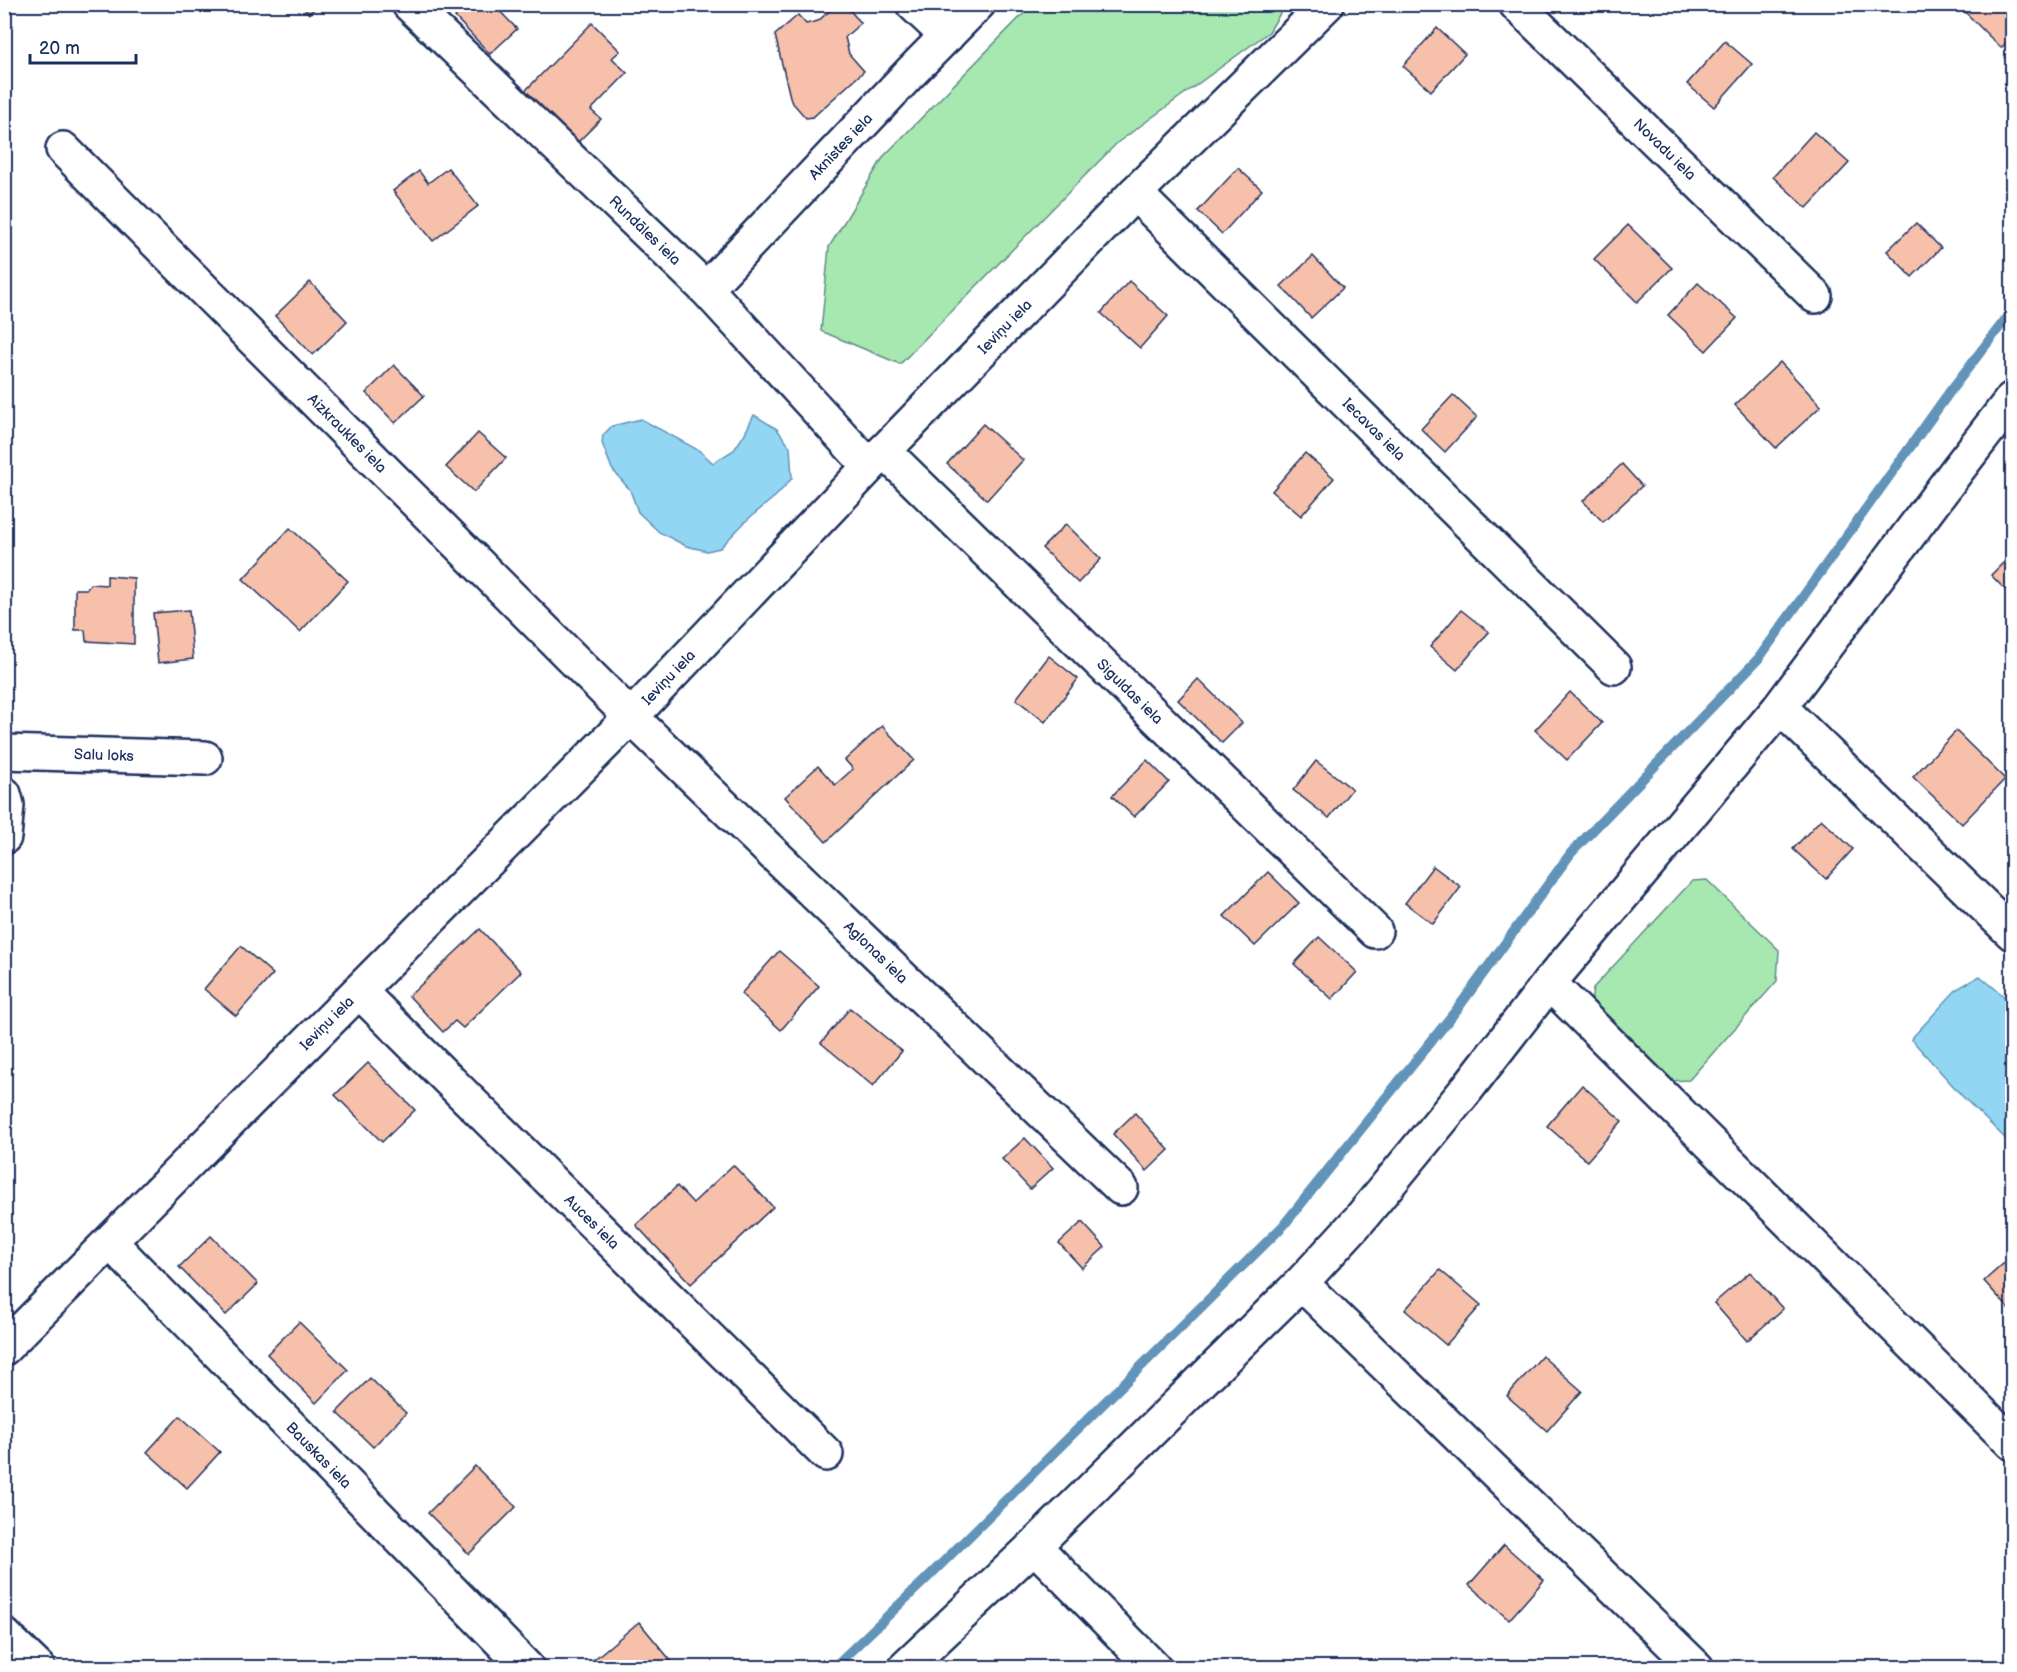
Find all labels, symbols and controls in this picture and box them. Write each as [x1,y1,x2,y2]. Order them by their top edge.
scale bar [30,27,136,65]
text: 20 m [39,38,80,59]
street label: Aknīstes iela [805,110,877,184]
street label: Novadu iela [1629,115,1700,185]
street label: Rundāles iela [605,192,685,270]
street label: Ieviņu iela [974,296,1036,359]
street label: Aizkraukles iela [303,390,391,477]
street label: Iecavas iela [1338,394,1409,465]
street label: Ieviņu iela [638,646,700,710]
street label: Siguldas iela [1092,655,1167,729]
street label: Salu loks [74,745,135,766]
street label: Aglonas iela [839,918,912,988]
street label: Ieviņu iela [296,992,358,1055]
street label: Auces iela [560,1191,623,1254]
street label: Bauskas iela [282,1418,355,1493]

